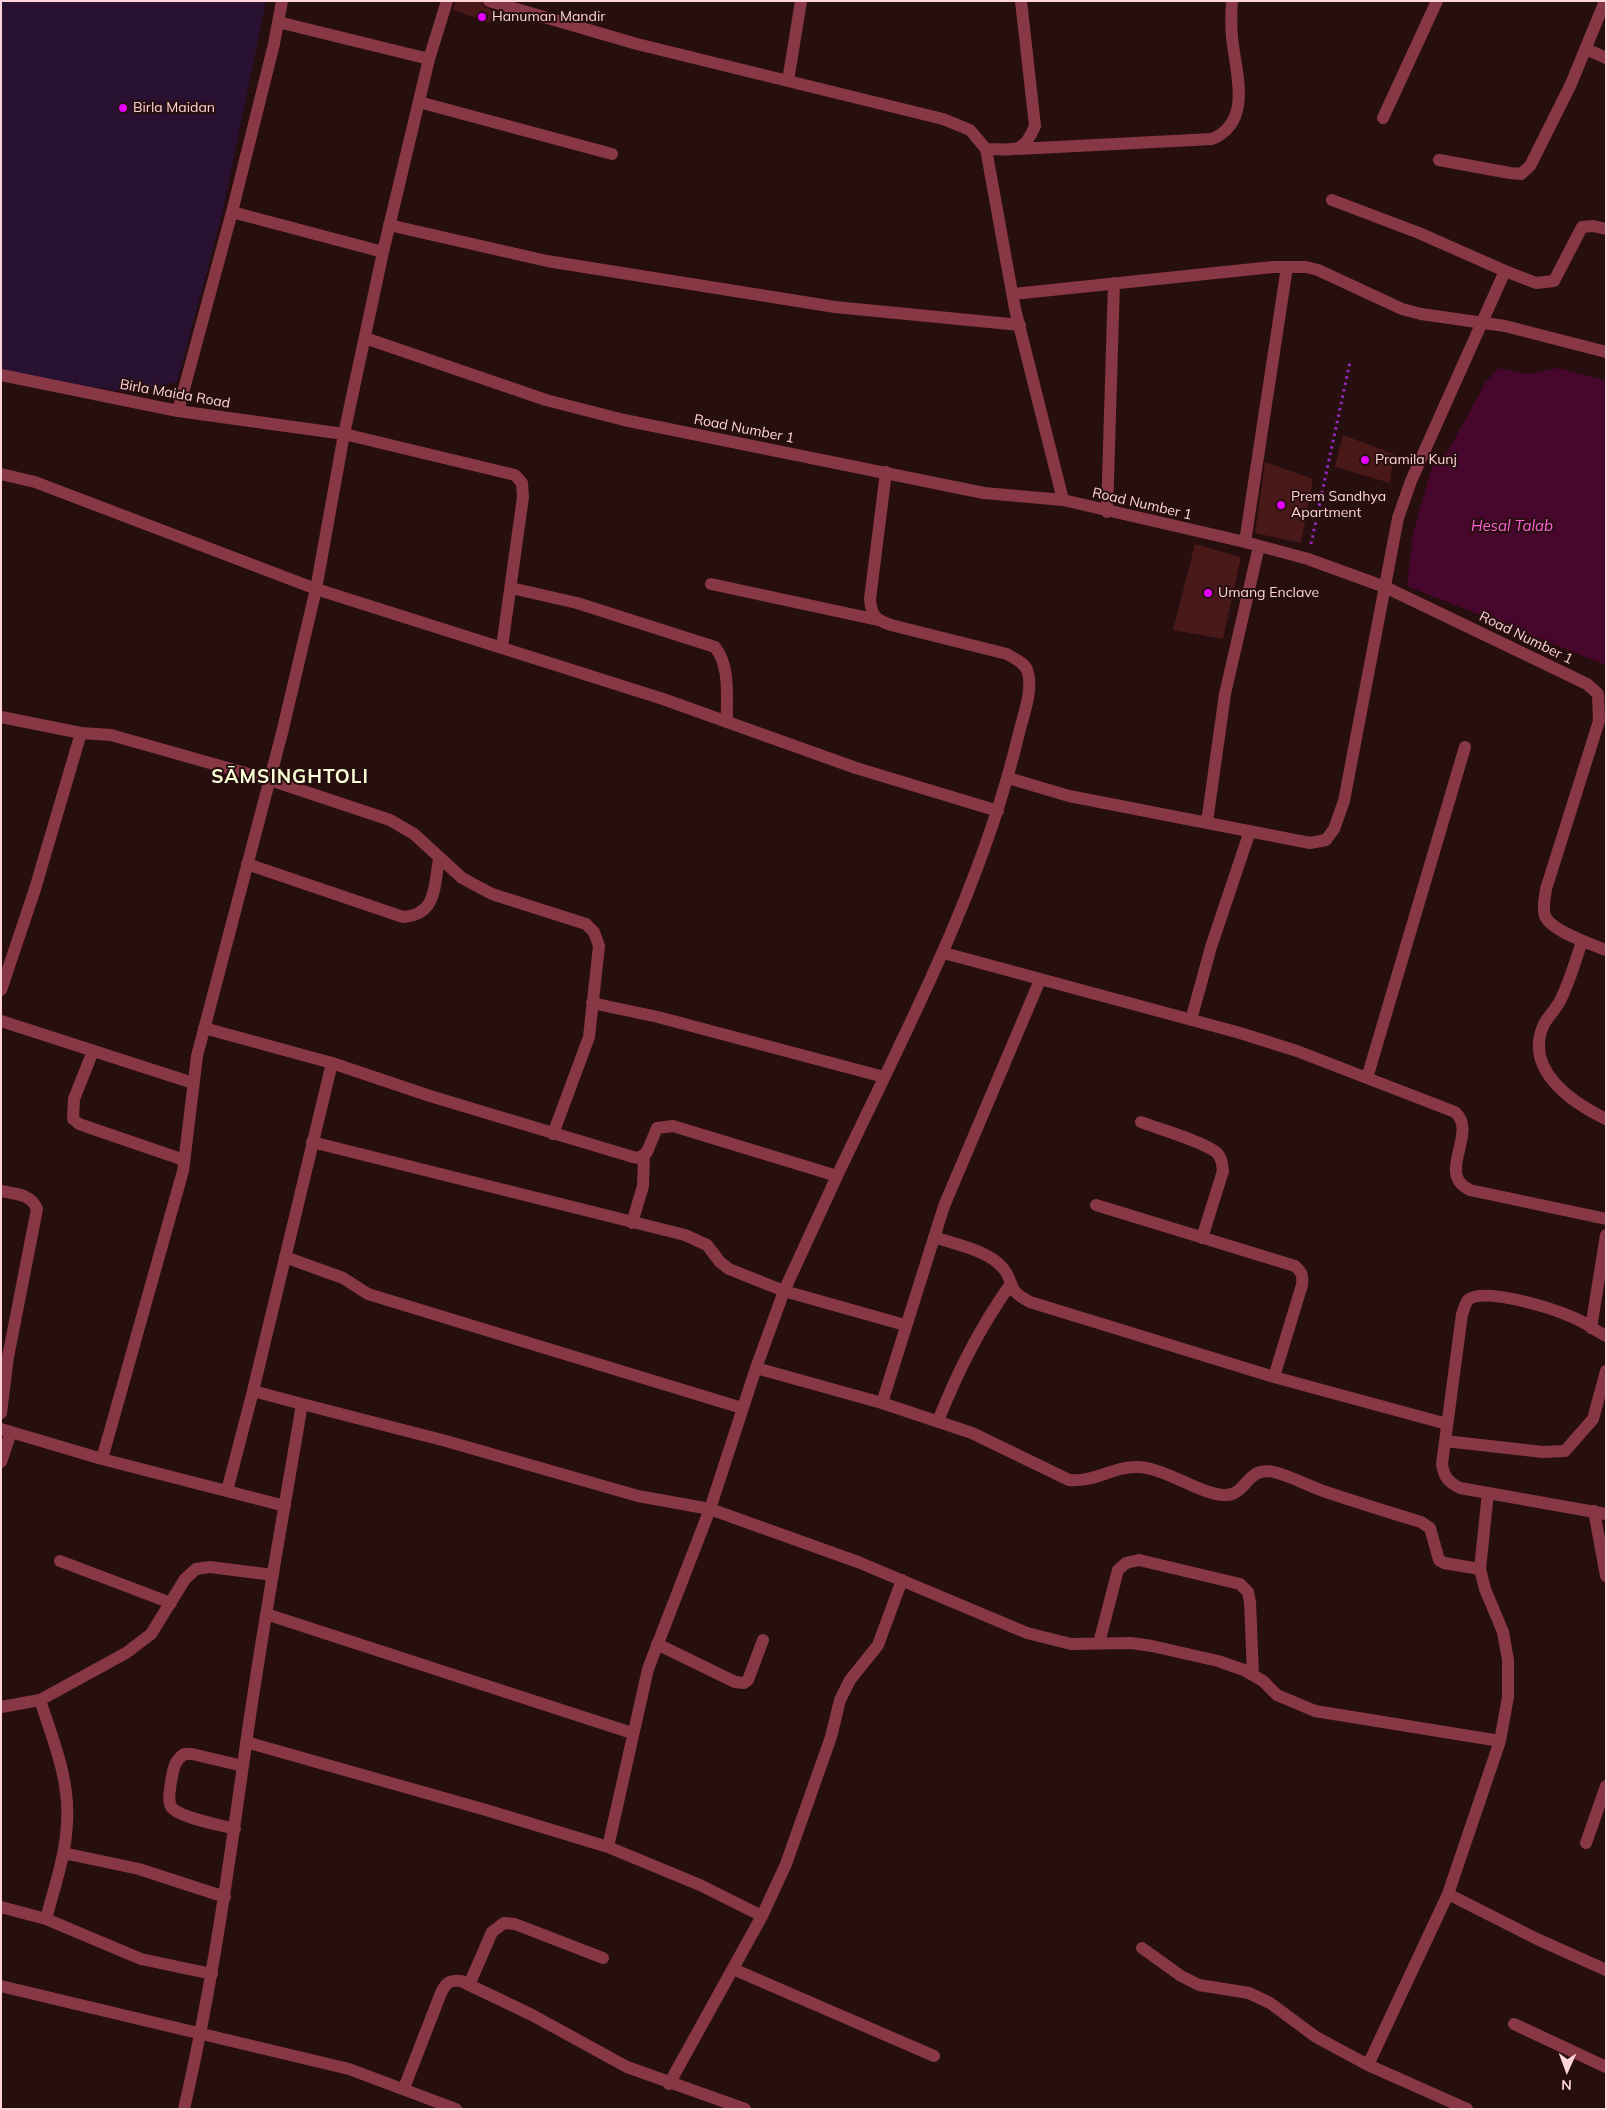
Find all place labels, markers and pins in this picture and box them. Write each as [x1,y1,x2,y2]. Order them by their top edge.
place label: Hanuman Mandir [492,9,605,25]
marker: Hanuman Mandir [476,11,488,23]
place label: Birla Maidan [133,100,215,116]
marker: Birla Maidan [117,102,129,114]
place label: Pramila Kunj [1375,452,1457,468]
marker: Pramila Kunj [1359,454,1371,466]
place label: Prem Sandhya Apartment [1291,489,1386,522]
marker: Prem Sandhya Apartment [1275,499,1287,511]
place label: Umang Enclave [1218,585,1319,601]
marker: Umang Enclave [1202,587,1214,599]

